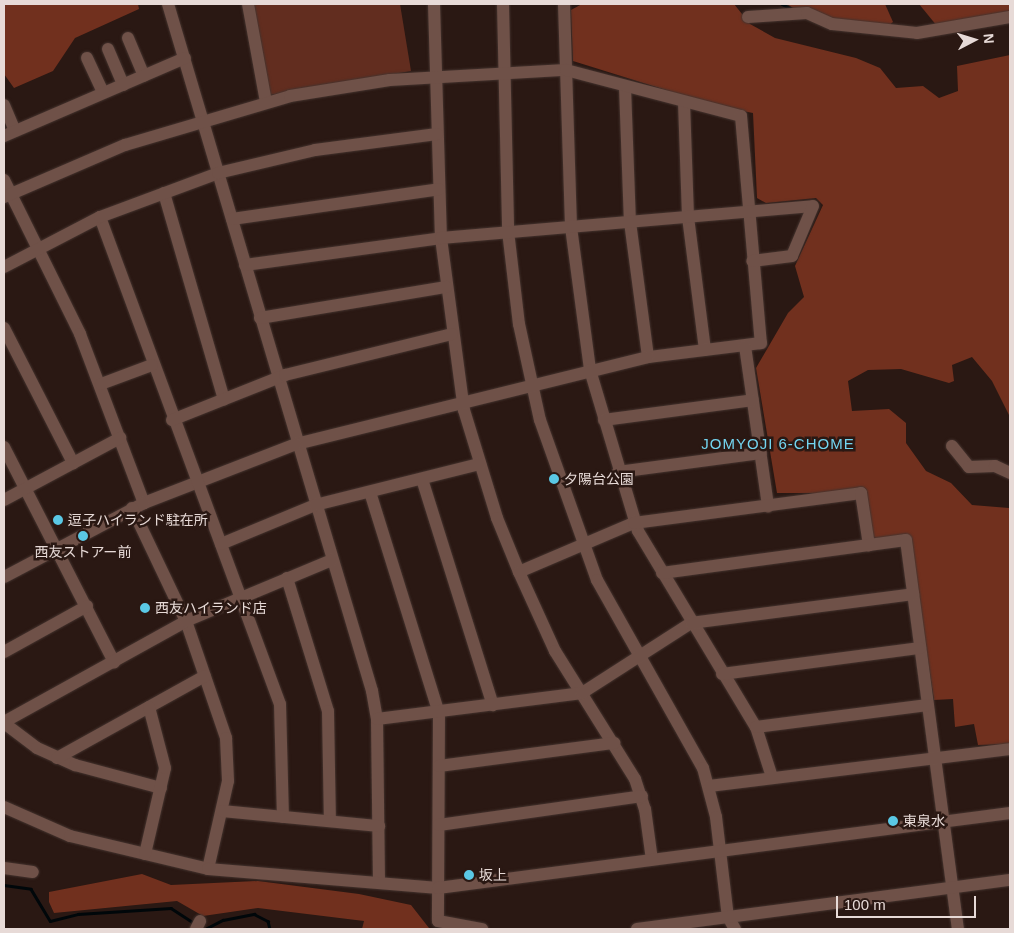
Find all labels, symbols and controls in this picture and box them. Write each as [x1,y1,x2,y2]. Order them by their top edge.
north arrow [949,15,999,65]
text: N [981,33,997,44]
district label: JOMYOJI 6-CHOME [699,435,857,453]
place label: 夕陽台公園 [564,471,634,487]
marker: 夕陽台公園 [548,473,560,485]
place label: 逗子ハイランド駐在所 [68,512,208,528]
marker: 逗子ハイランド駐在所 [52,514,64,526]
marker: 西友ストアー前 [77,530,89,542]
place label: 西友ストアー前 [34,544,132,560]
place label: 西友ハイランド店 [155,600,267,616]
marker: 西友ハイランド店 [139,602,151,614]
place label: 東泉水 [903,813,945,829]
marker: 東泉水 [887,815,899,827]
place label: 坂上 [479,867,507,883]
marker: 坂上 [463,869,475,881]
scale bar [839,886,979,918]
text: 100 m [844,896,886,913]

